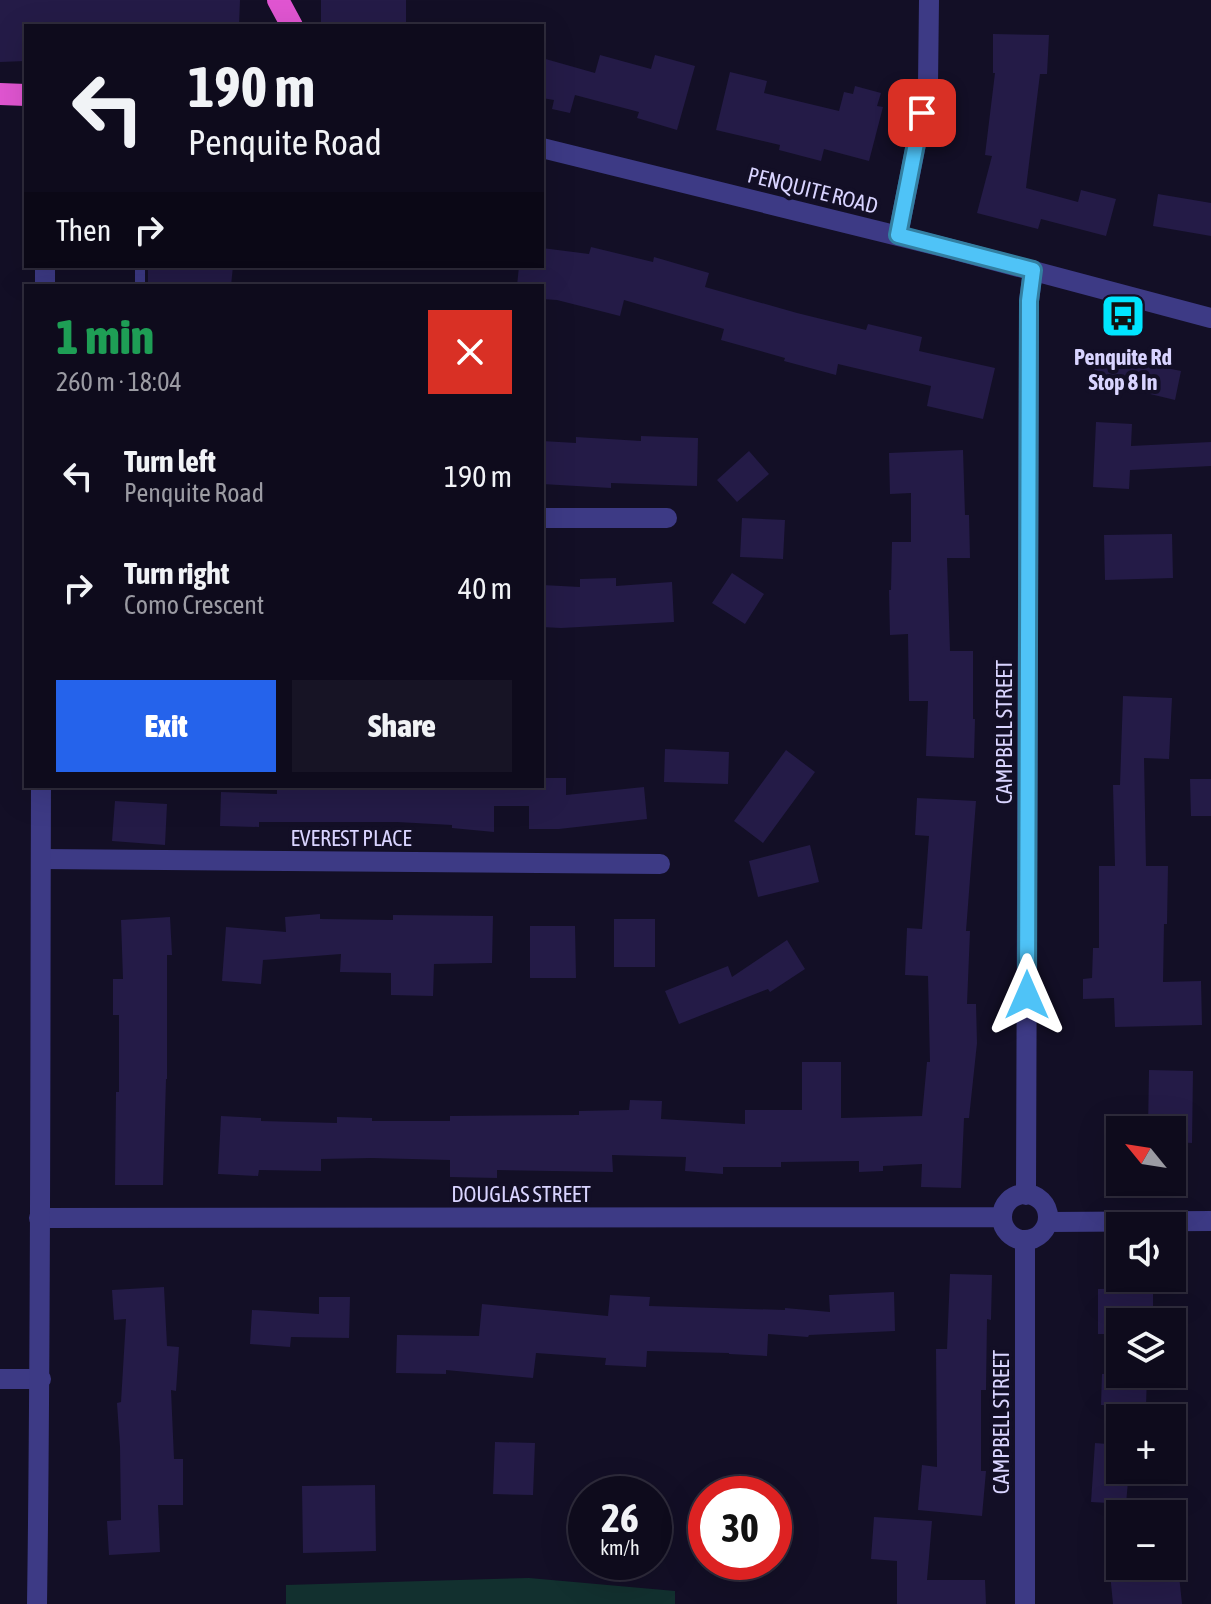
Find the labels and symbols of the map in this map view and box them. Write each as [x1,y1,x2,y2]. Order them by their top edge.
pin [888,79,956,147]
street label: PENQUITE ROAD [745,161,881,219]
bus stop icon: Penquite Rd Stop 8 In [1099,292,1147,340]
place label: Penquite Rd Stop 8 In [1074,344,1172,395]
street label: CAMPBELL STREET [991,659,1017,804]
street label: EVEREST PLACE [290,825,412,851]
position arrow [985,953,1069,1037]
north arrow [1106,1116,1186,1196]
street label: DOUGLAS STREET [451,1181,591,1207]
street label: CAMPBELL STREET [988,1349,1014,1494]
speed limit sign: 30 [688,1476,792,1580]

